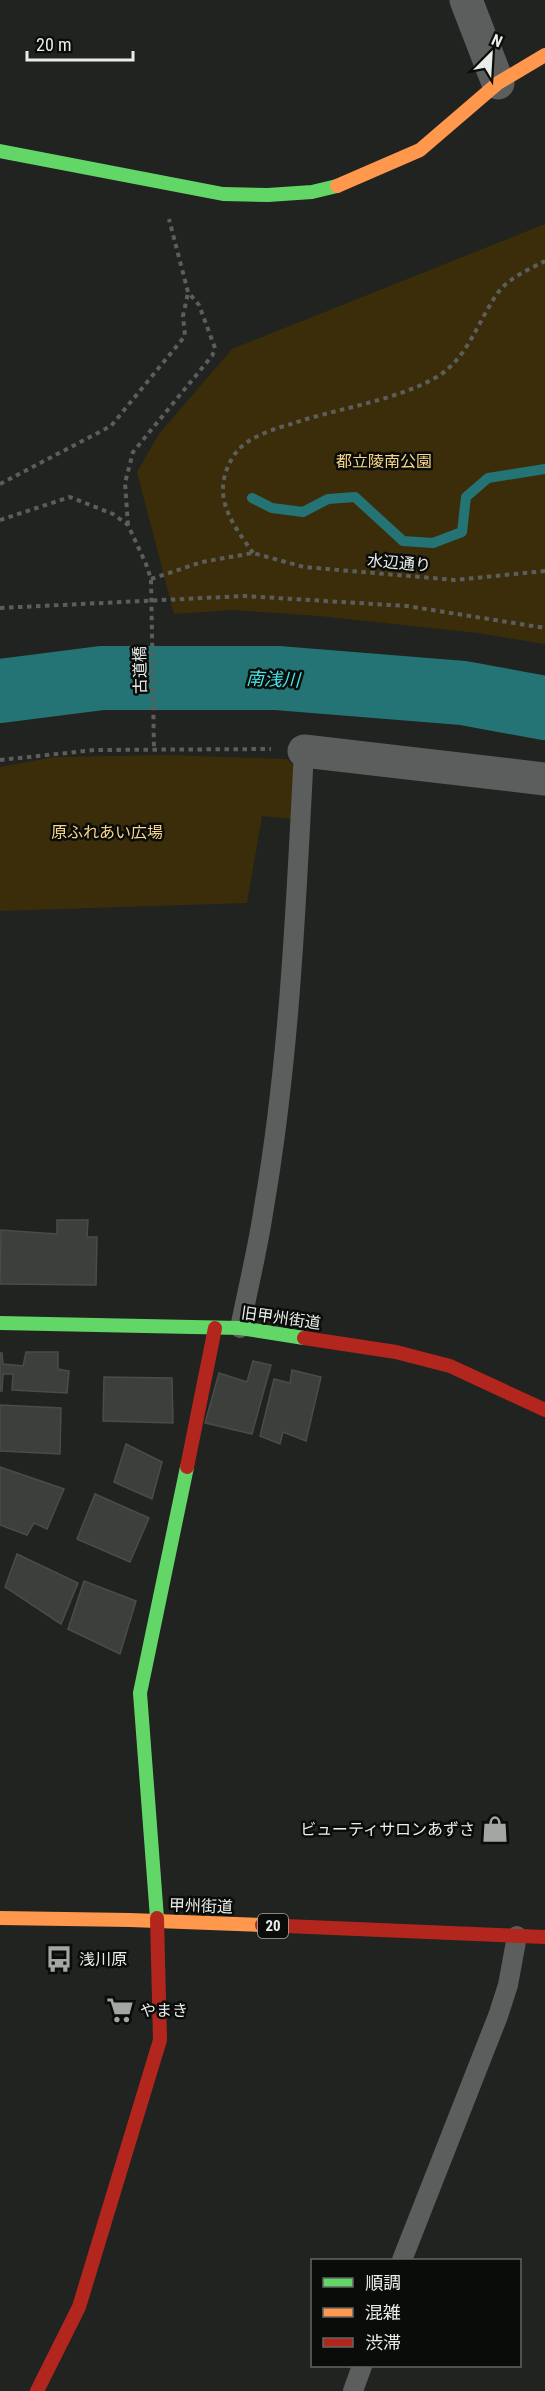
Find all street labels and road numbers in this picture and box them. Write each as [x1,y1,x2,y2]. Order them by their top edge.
street label: 水辺通り [366,551,432,575]
street label: 古道橋 [130,646,150,694]
street label: 旧甲州街道 [240,1303,322,1333]
street label: 甲州街道 [169,1895,233,1917]
road number: 20 [258,1914,288,1938]

